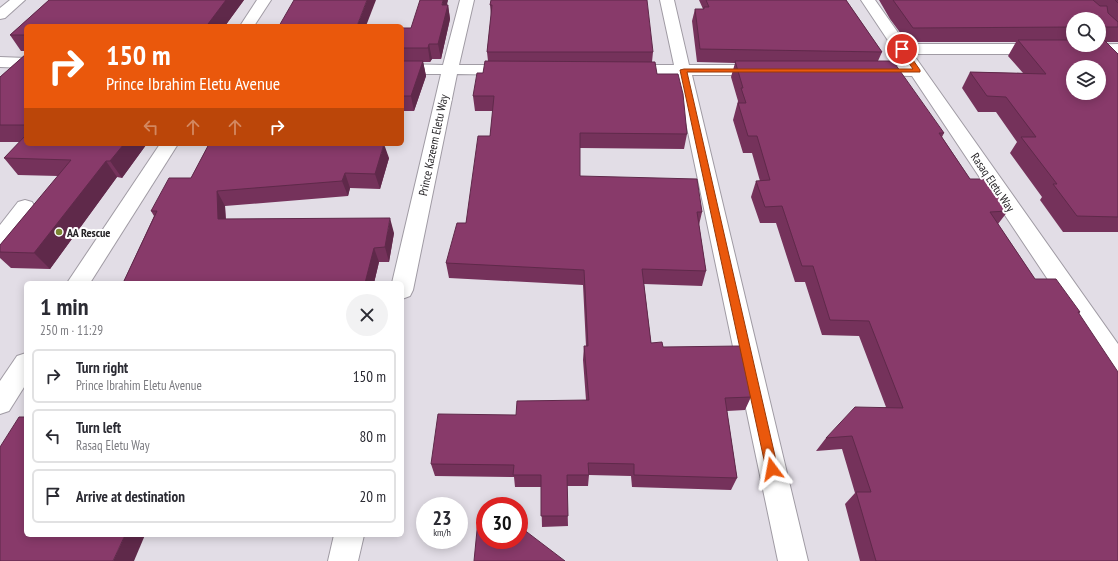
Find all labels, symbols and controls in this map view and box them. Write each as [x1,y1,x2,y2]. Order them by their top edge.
map controls [1066,12,1106,100]
button: search [1066,12,1106,52]
pin [885,32,919,66]
text: 150 m [106,36,170,73]
icon: arrive [891,38,913,60]
icon: right [40,40,92,92]
button: layers [1066,60,1106,100]
text: Prince Ibrahim Eletu Avenue [106,72,280,95]
street label: Prince Kazeem Eletu Way [415,92,451,197]
icon: left [140,116,162,138]
icon: ahead [182,116,204,138]
icon: ahead [224,116,246,138]
icon: right [266,116,288,138]
street label: Rasaq Eletu Way [968,150,1018,215]
place label: AA Rescue [66,225,110,240]
marker: AA Rescue [54,227,64,237]
text: 1 min [40,291,88,322]
button: close [346,294,388,336]
text: 250 m · 11:29 [40,322,103,339]
text: Turn right [76,358,128,377]
icon: right [42,365,64,387]
text: 150 m [353,367,386,386]
text: Prince Ibrahim Eletu Avenue [76,377,202,394]
text: Turn left [76,418,121,437]
icon: left [42,425,64,447]
text: 80 m [360,427,386,446]
text: Rasaq Eletu Way [76,437,150,454]
position arrow [751,448,793,490]
icon: arrive [42,485,64,507]
text: Arrive at destination [76,487,185,506]
text: 20 m [360,487,386,506]
speed limit sign: 30 [476,497,528,549]
text: 23 [432,505,452,531]
text: km/h [433,526,451,539]

